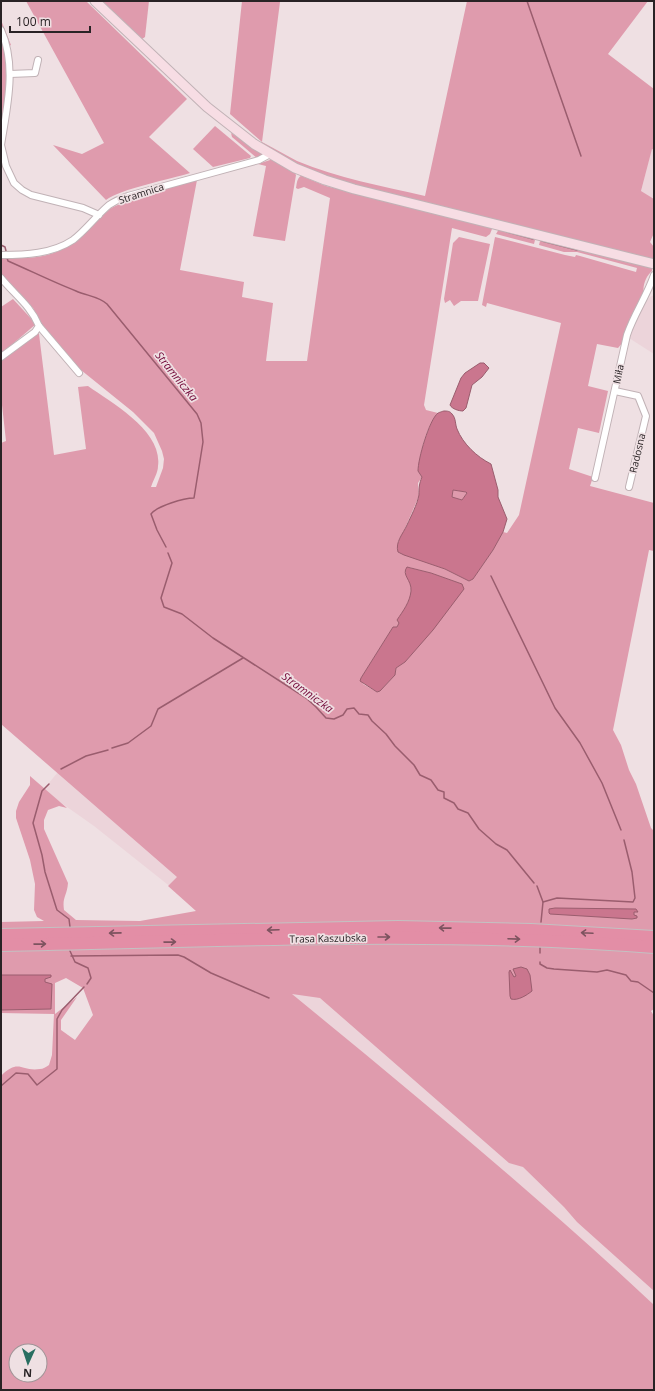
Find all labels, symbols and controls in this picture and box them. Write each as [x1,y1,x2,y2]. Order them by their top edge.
scale bar [10,8,90,34]
text: 100 m [16,13,51,30]
street label: Stramnica [117,179,165,207]
water label: Stramniczka [152,348,202,404]
street label: Miła [609,363,627,385]
street label: Radosna [626,432,648,474]
water label: Stramniczka [279,668,337,716]
one-way arrow [439,924,452,931]
one-way arrow [267,926,280,933]
one-way arrow [109,929,122,937]
one-way arrow [581,929,594,936]
street label: Trasa Kaszubska [289,930,367,946]
one-way arrow [377,933,390,941]
one-way arrow [507,935,520,943]
one-way arrow [163,938,176,945]
one-way arrow [33,941,46,948]
north arrow [8,1343,48,1383]
text: N [23,1366,32,1381]

